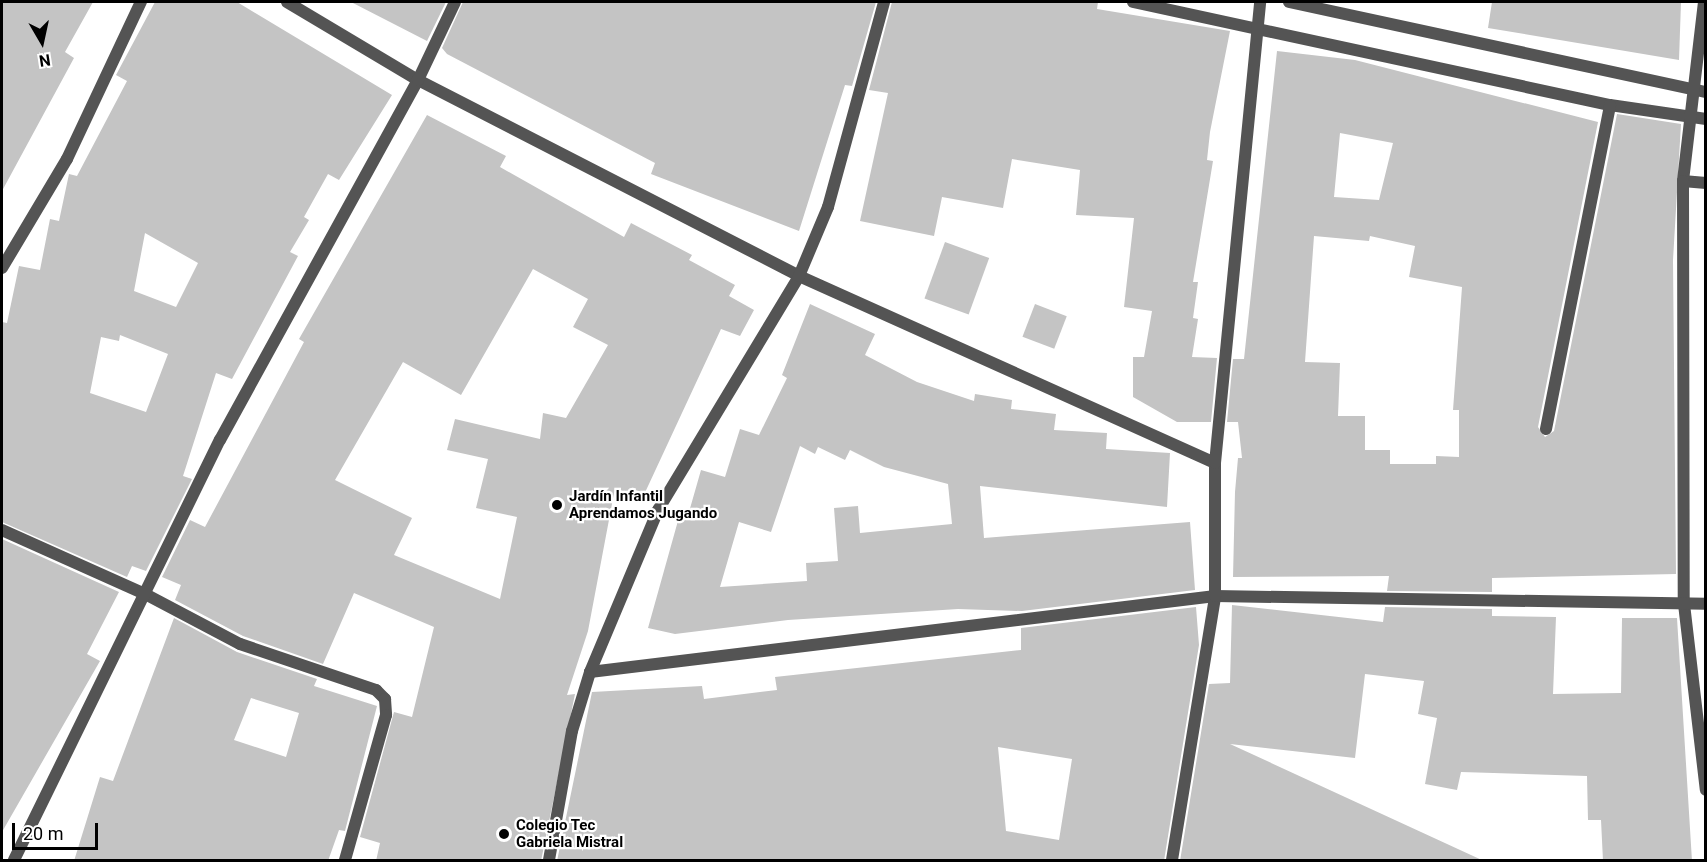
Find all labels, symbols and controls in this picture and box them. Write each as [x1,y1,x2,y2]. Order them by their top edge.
north arrow [12,12,72,72]
text: N [38,50,52,71]
place label: Jardín Infantil Aprendamos Jugando [569,487,717,522]
marker: Jardín Infantil Aprendamos Jugando [550,498,564,512]
scale bar [15,811,100,849]
place label: Colegio Tec Gabriela Mistral [516,816,623,851]
text: 20 m [23,823,63,844]
marker: Colegio Tec Gabriela Mistral [497,827,511,841]

